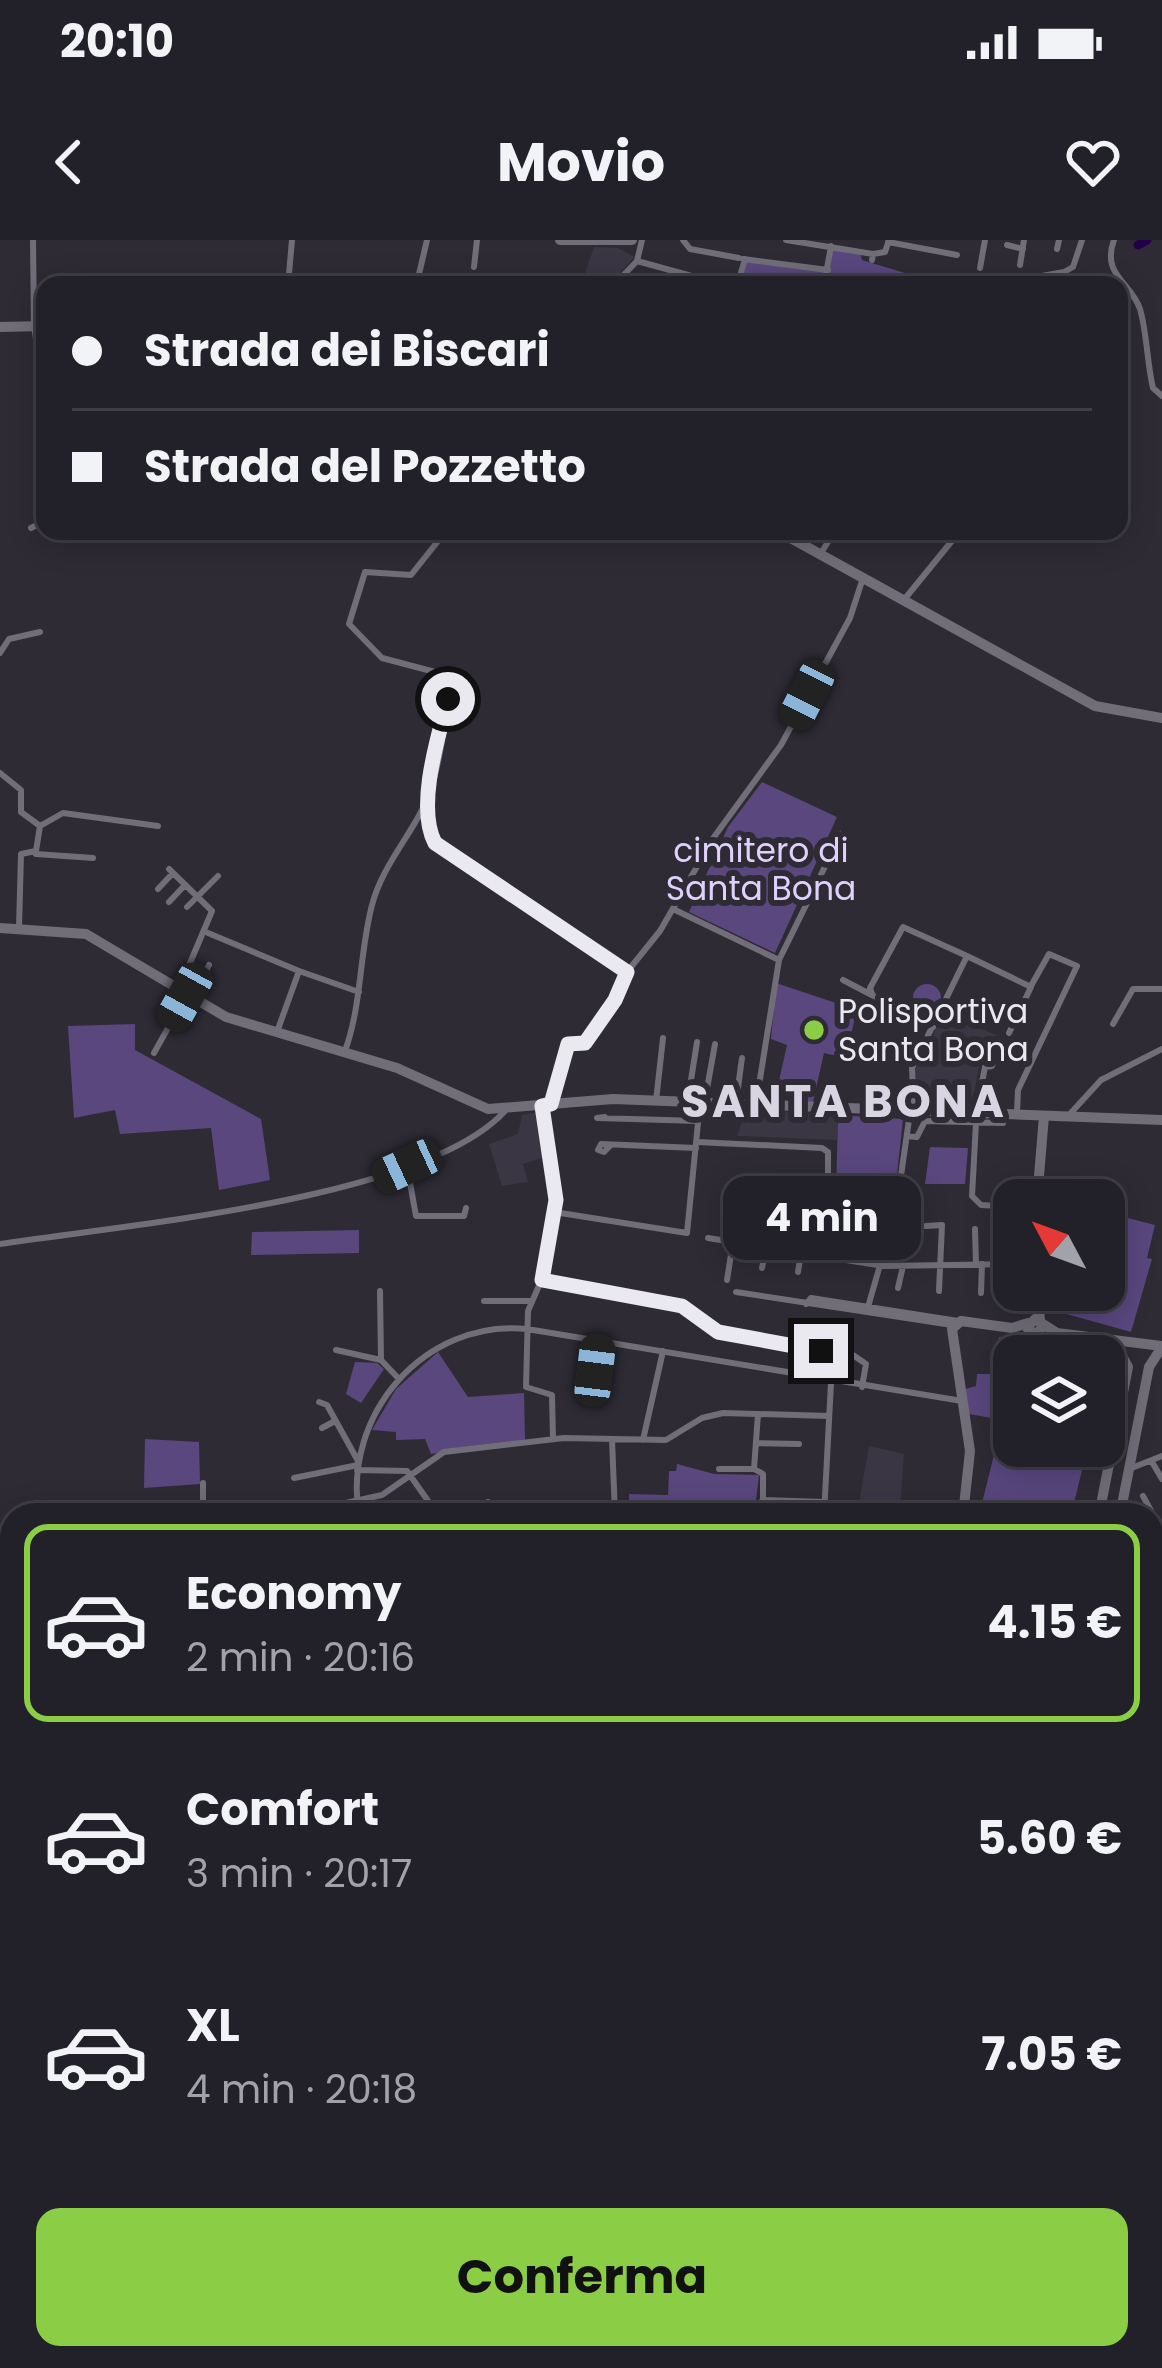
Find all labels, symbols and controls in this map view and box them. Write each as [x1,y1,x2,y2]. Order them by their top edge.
text: 20:10 [60,10,174,73]
text: Movio [497,124,665,200]
icon: back [36,129,102,195]
icon: heart [1060,129,1126,195]
text: Strada dei Biscari [144,319,550,382]
text: Strada del Pozzetto [144,435,586,498]
car [775,655,839,735]
route start [421,672,475,726]
park label: cimitero di Santa Bona [666,827,856,912]
car [152,957,218,1037]
place label: Polisportiva Santa Bona [838,988,1029,1073]
marker: Polisportiva Santa Bona [801,1017,827,1043]
district label: SANTA BONA [681,1070,1007,1133]
car [367,1134,447,1198]
callout: 4 min [722,1177,920,1261]
north arrow [993,1179,1125,1311]
map controls [993,1179,1125,1467]
text: 4 min [765,1190,879,1245]
route end [794,1324,848,1378]
car [573,1332,617,1408]
button: layers [993,1335,1125,1467]
text: Economy [186,1562,401,1625]
icon: car [42,1569,150,1677]
text: 4.15 € [987,1591,1122,1654]
text: 2 min · 20:16 [186,1630,415,1685]
text: Comfort [186,1778,379,1841]
icon: car [42,1785,150,1893]
text: 5.60 € [977,1807,1122,1870]
text: 3 min · 20:17 [186,1846,412,1901]
text: XL [186,1994,240,2057]
icon: car [42,2001,150,2109]
text: 7.05 € [981,2023,1122,2086]
text: 4 min · 20:18 [186,2062,417,2117]
button: Conferma [36,2208,1128,2346]

